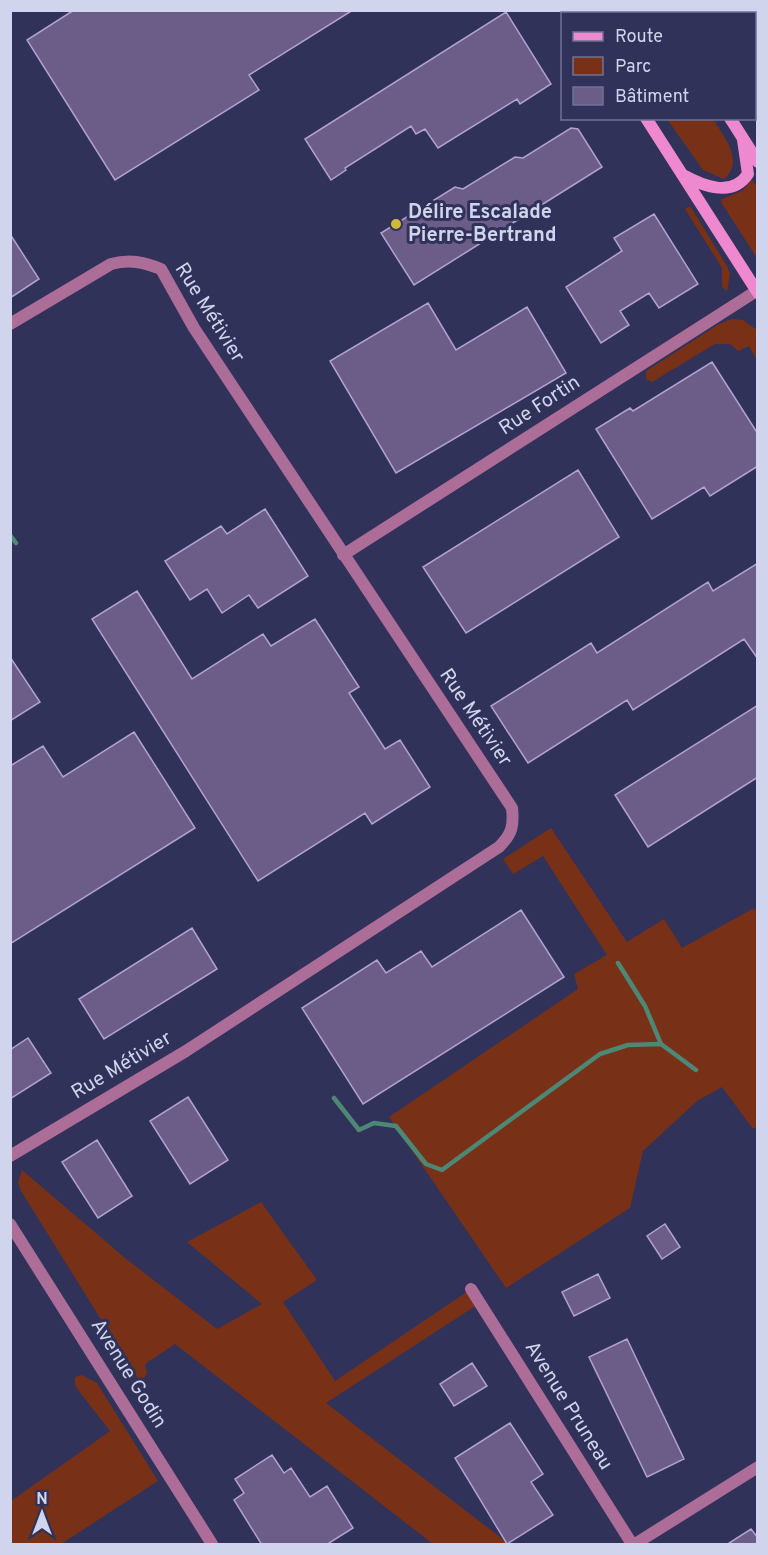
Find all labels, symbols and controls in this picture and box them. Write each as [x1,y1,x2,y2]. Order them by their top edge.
legend [561,12,756,120]
text: Route [615,26,663,49]
text: Parc [615,56,651,79]
text: Bâtiment [615,86,689,109]
place label: Délire Escalade Pierre-Bertrand [408,200,556,249]
marker: Délire Escalade Pierre-Bertrand [389,217,403,231]
street label: Rue Métivier [168,258,250,368]
street label: Rue Fortin [494,370,586,442]
street label: Rue Métivier [433,664,517,772]
street label: Rue Métivier [67,1026,177,1106]
street label: Avenue Godin [84,1314,172,1434]
street label: Avenue Pruneau [518,1337,618,1475]
north arrow [12,1483,72,1543]
text: N [36,1490,48,1510]

